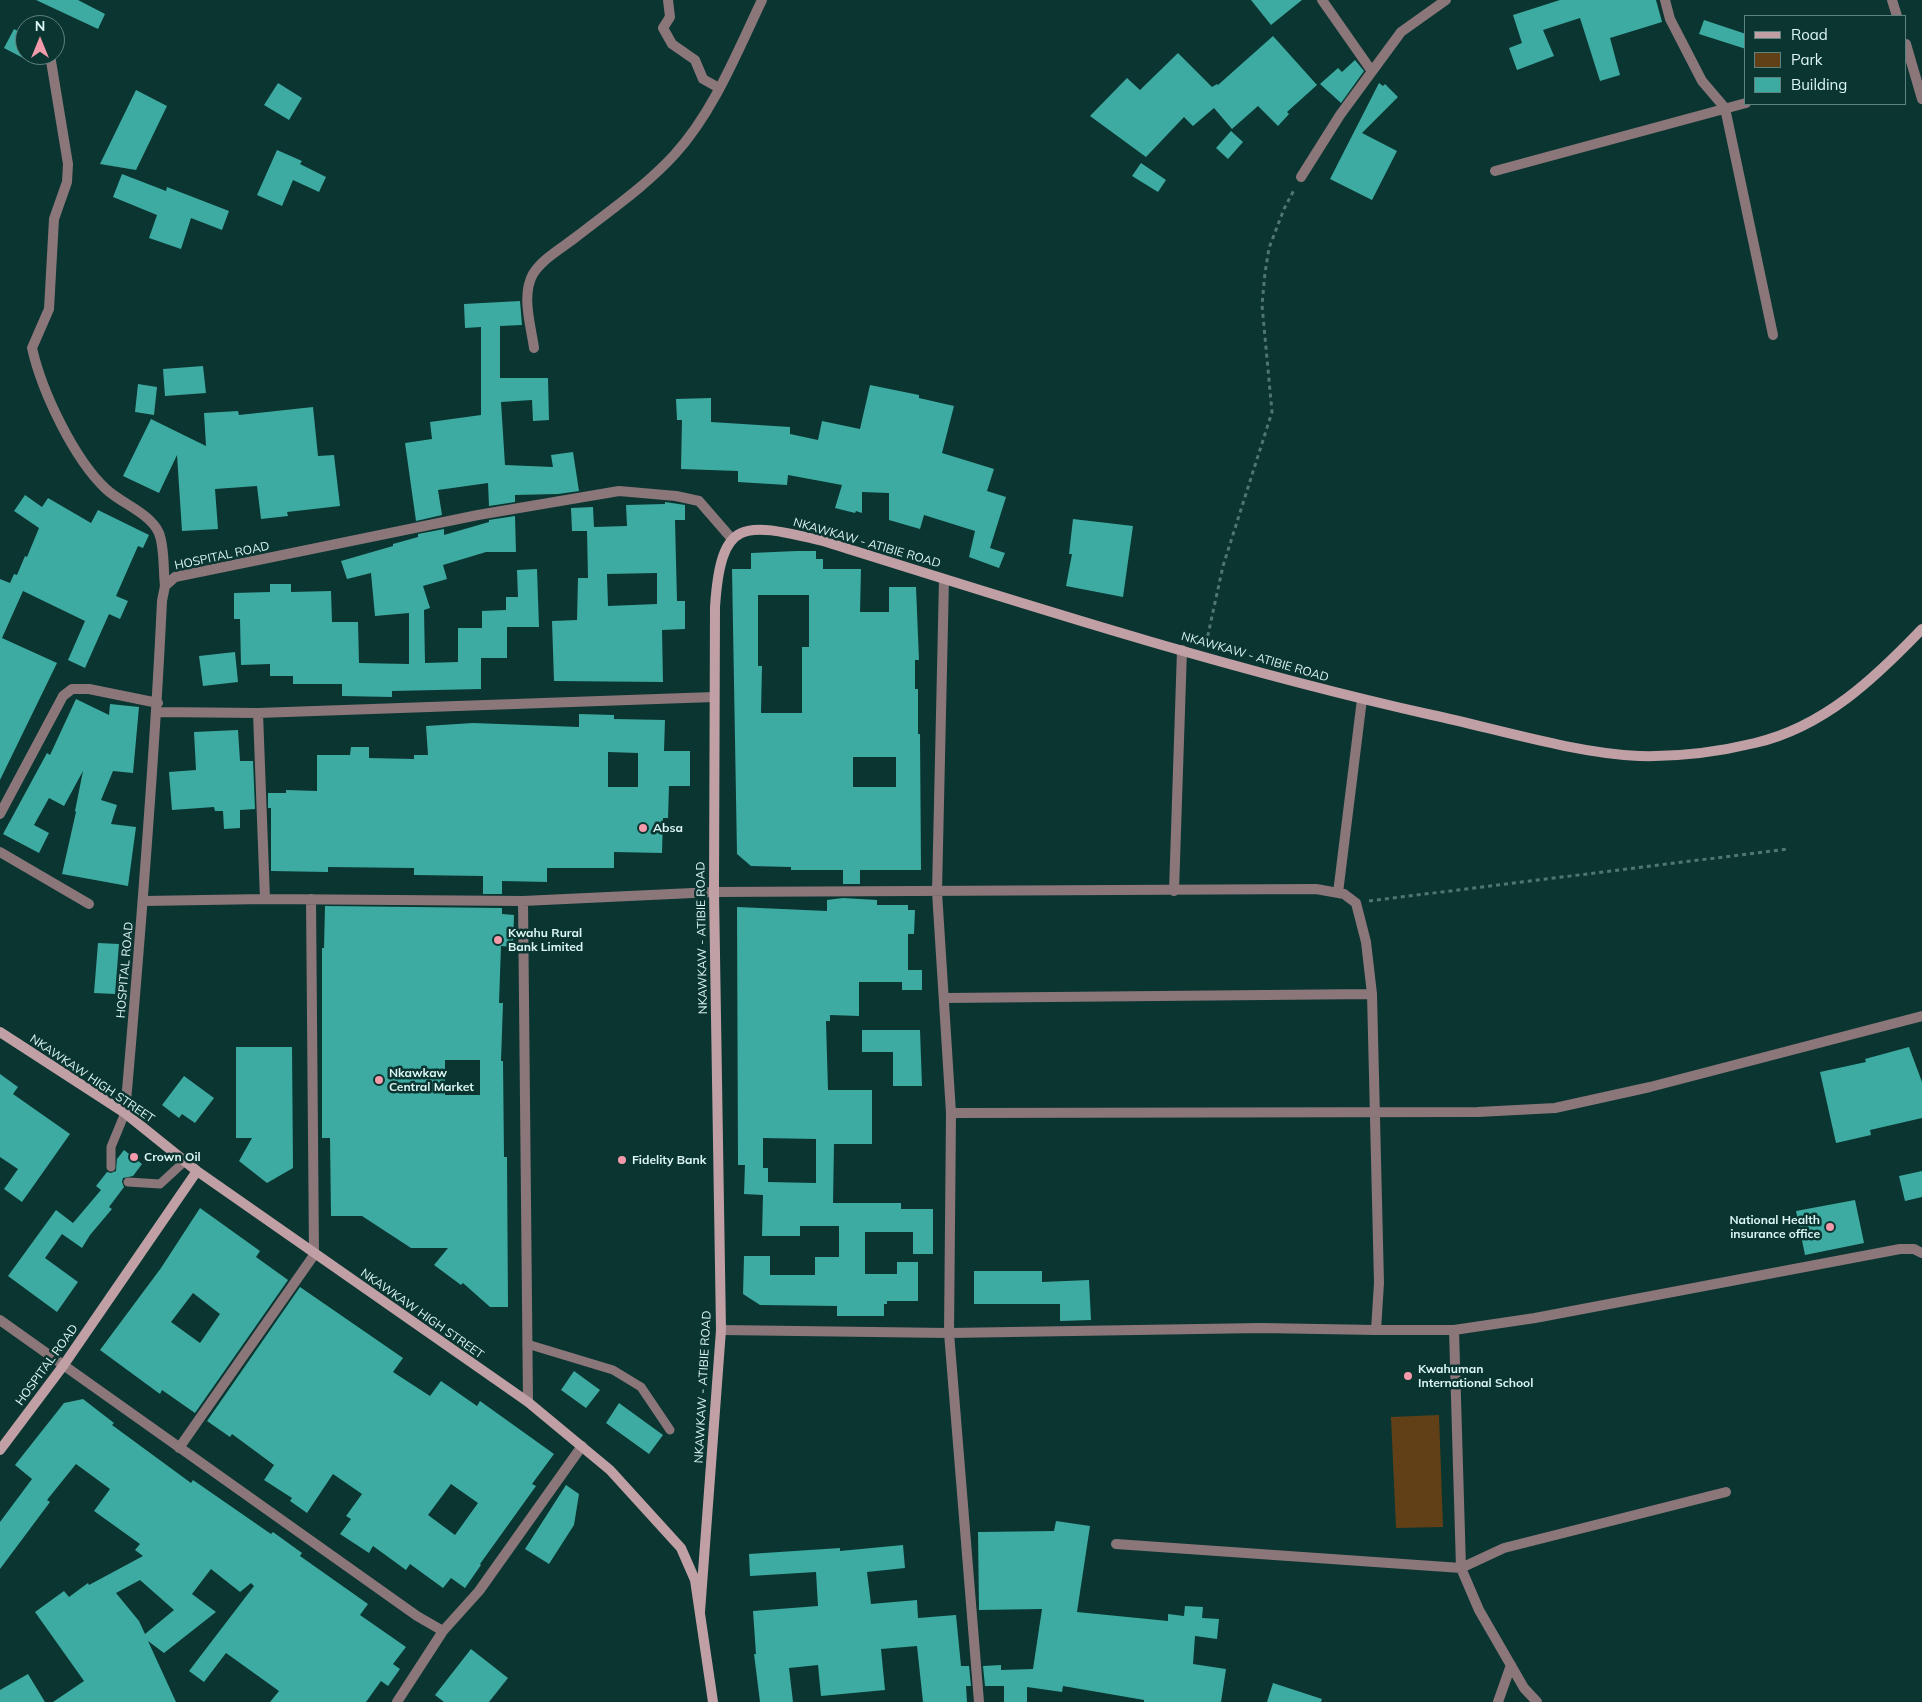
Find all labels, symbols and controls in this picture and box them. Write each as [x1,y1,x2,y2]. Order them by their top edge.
north arrow [15,15,65,65]
legend [1744,15,1907,105]
text: N [35,17,45,35]
text: Road [1791,25,1828,44]
text: Park [1791,50,1823,69]
text: Building [1791,75,1847,94]
street label: NKAWKAW - ATIBIE ROAD [792,515,942,571]
street label: HOSPITAL ROAD [173,539,271,573]
street label: NKAWKAW - ATIBIE ROAD [1180,629,1330,685]
place label: Absa [653,821,683,835]
marker: Absa [637,822,649,834]
street label: NKAWKAW - ATIBIE ROAD [693,861,711,1015]
street label: HOSPITAL ROAD [114,921,136,1019]
place label: Kwahu Rural Bank Limited [508,926,583,954]
marker: Kwahu Rural Bank Limited [492,934,504,946]
street label: NKAWKAW HIGH STREET [27,1032,157,1126]
place label: Nkawkaw Central Market [389,1066,474,1094]
marker: Nkawkaw Central Market [373,1074,385,1086]
place label: Crown Oil [144,1150,201,1164]
marker: Crown Oil [128,1151,140,1163]
place label: Fidelity Bank [632,1153,706,1167]
marker: Fidelity Bank [616,1154,628,1166]
place label: National Health insurance office [1729,1213,1820,1241]
marker: National Health insurance office [1824,1221,1836,1233]
street label: NKAWKAW HIGH STREET [358,1266,486,1362]
street label: NKAWKAW - ATIBIE ROAD [692,1310,714,1464]
street label: HOSPITAL ROAD [13,1322,81,1408]
place label: Kwahuman International School [1418,1362,1533,1390]
marker: Kwahuman International School [1402,1370,1414,1382]

